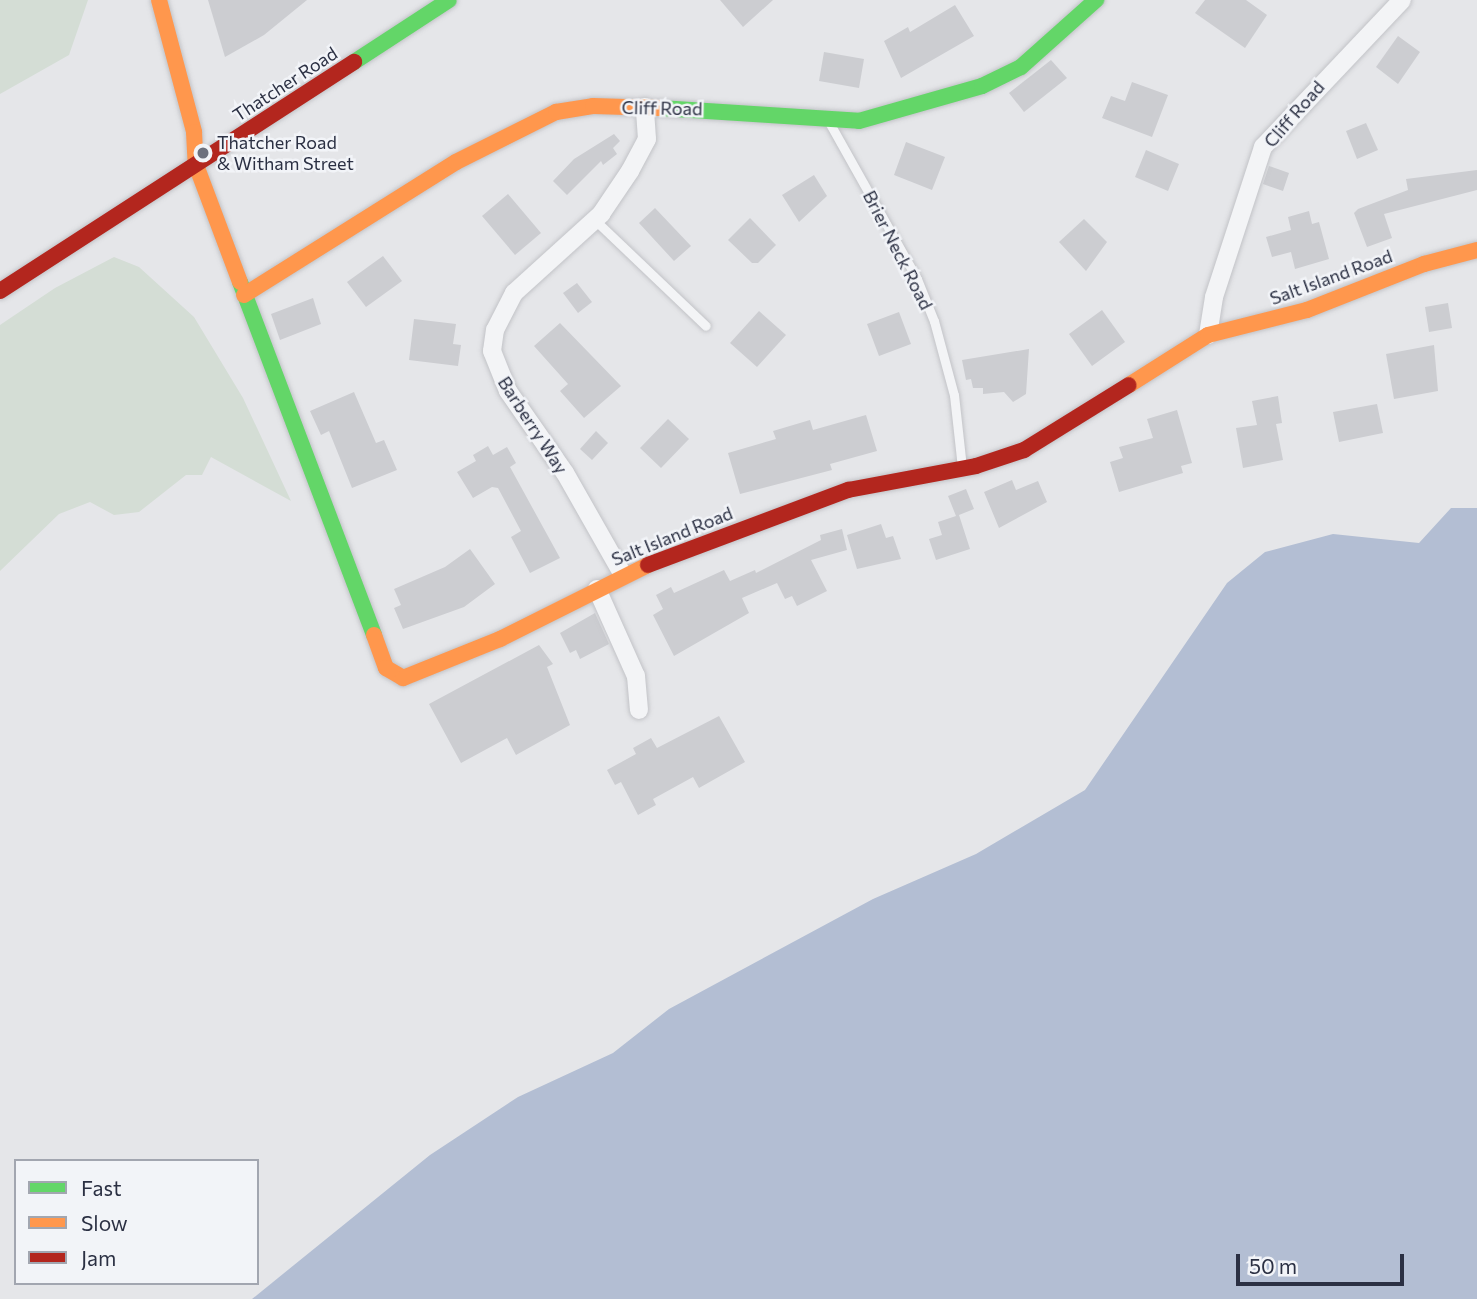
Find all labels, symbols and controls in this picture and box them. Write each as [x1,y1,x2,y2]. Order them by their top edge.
street label: Thatcher Road [229,42,341,126]
street label: Cliff Road [1259,76,1329,152]
street label: Cliff Road [621,96,703,120]
place label: Thatcher Road & Witham Street [217,132,354,174]
marker: Thatcher Road & Witham Street [195,145,211,161]
street label: Brier Neck Road [859,187,937,313]
street label: Salt Island Road [1267,245,1395,309]
street label: Barberry Way [494,372,572,478]
street label: Salt Island Road [608,502,736,570]
legend [14,1159,259,1285]
text: Fast [81,1175,122,1200]
text: Slow [81,1210,128,1235]
scale bar [1239,1240,1407,1284]
text: Jam [81,1245,116,1270]
text: 50 m [1249,1253,1297,1278]

